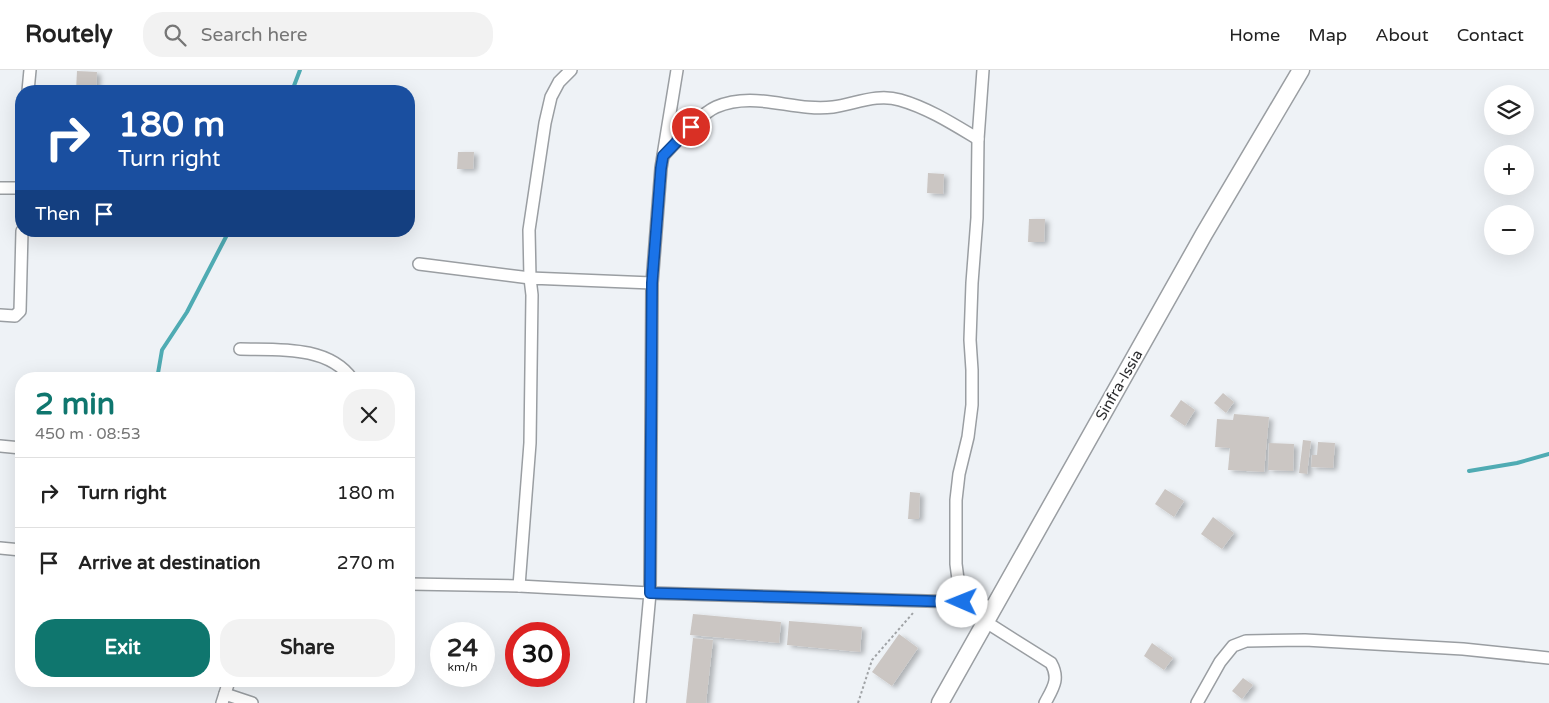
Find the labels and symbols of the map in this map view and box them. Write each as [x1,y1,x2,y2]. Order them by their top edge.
pin [670,106,712,148]
street label: Sinfra-Issia [1092,347,1146,423]
position arrow [935,575,987,627]
speed limit sign: 30 [505,622,570,687]

